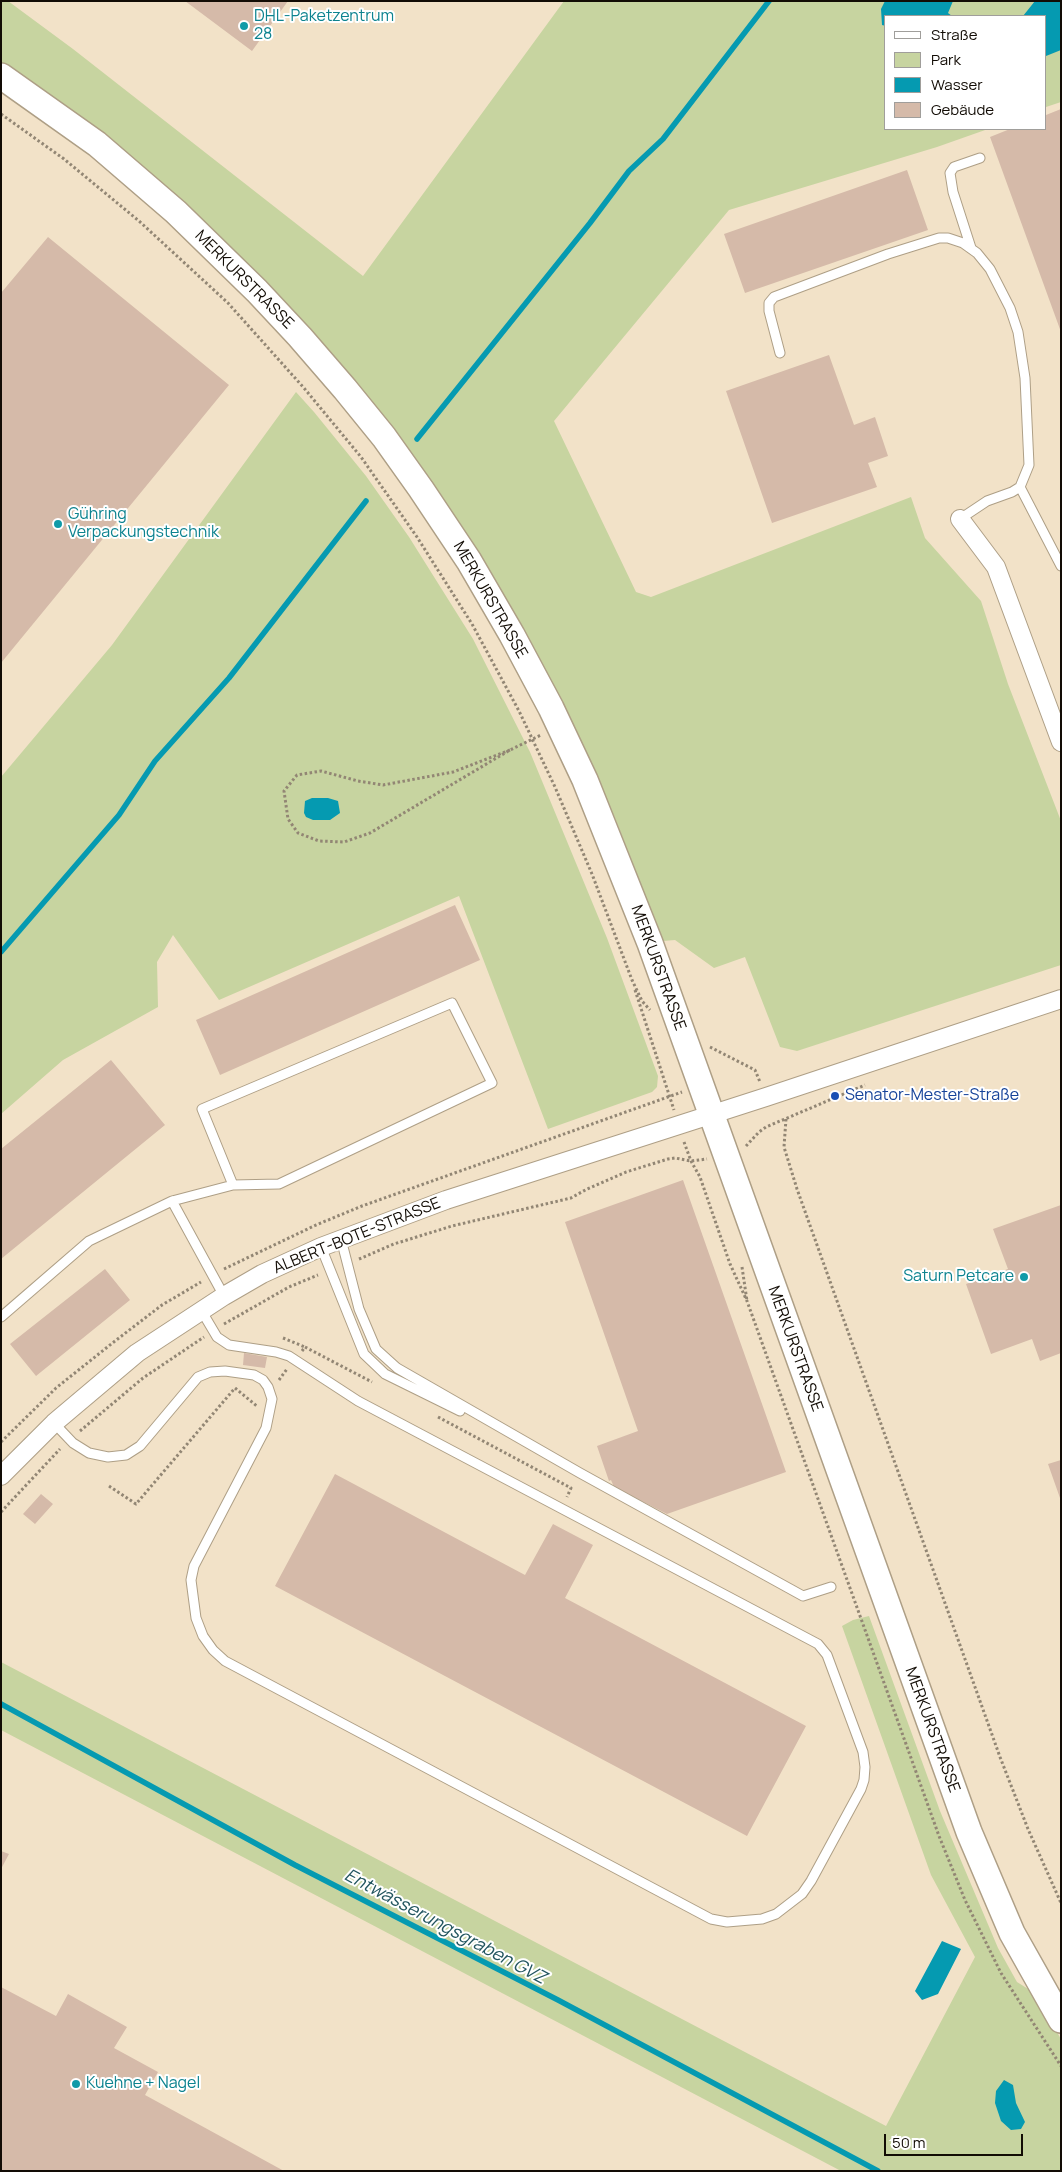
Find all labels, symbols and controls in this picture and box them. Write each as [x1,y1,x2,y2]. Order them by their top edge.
place label: DHL-Paketzentrum 28 [254,7,394,45]
legend [884,15,1047,130]
marker: DHL-Paketzentrum 28 [238,20,250,32]
text: Straße [931,24,977,45]
text: Park [931,49,961,70]
text: Wasser [931,74,983,95]
text: Gebäude [931,99,994,120]
street label: MERKURSTRASSE [191,227,297,333]
place label: Gühring Verpackungstechnik [68,505,219,543]
marker: Gühring Verpackungstechnik [52,518,64,530]
street label: MERKURSTRASSE [449,538,531,662]
street label: MERKURSTRASSE [626,903,690,1033]
place label: Senator-Mester-Straße [845,1086,1019,1106]
marker: Senator-Mester-Straße [829,1090,841,1102]
street label: ALBERT-BOTE-STRASSE [271,1194,443,1278]
place label: Saturn Petcare [903,1267,1014,1287]
marker: Saturn Petcare [1018,1271,1030,1283]
street label: MERKURSTRASSE [763,1284,827,1414]
street label: MERKURSTRASSE [900,1665,964,1795]
water label: Entwässerungsgraben GVZ [341,1865,549,1989]
place label: Kuehne + Nagel [86,2074,200,2094]
marker: Kuehne + Nagel [70,2078,82,2090]
scale bar [887,2124,1026,2156]
text: 50 m [892,2132,926,2153]

